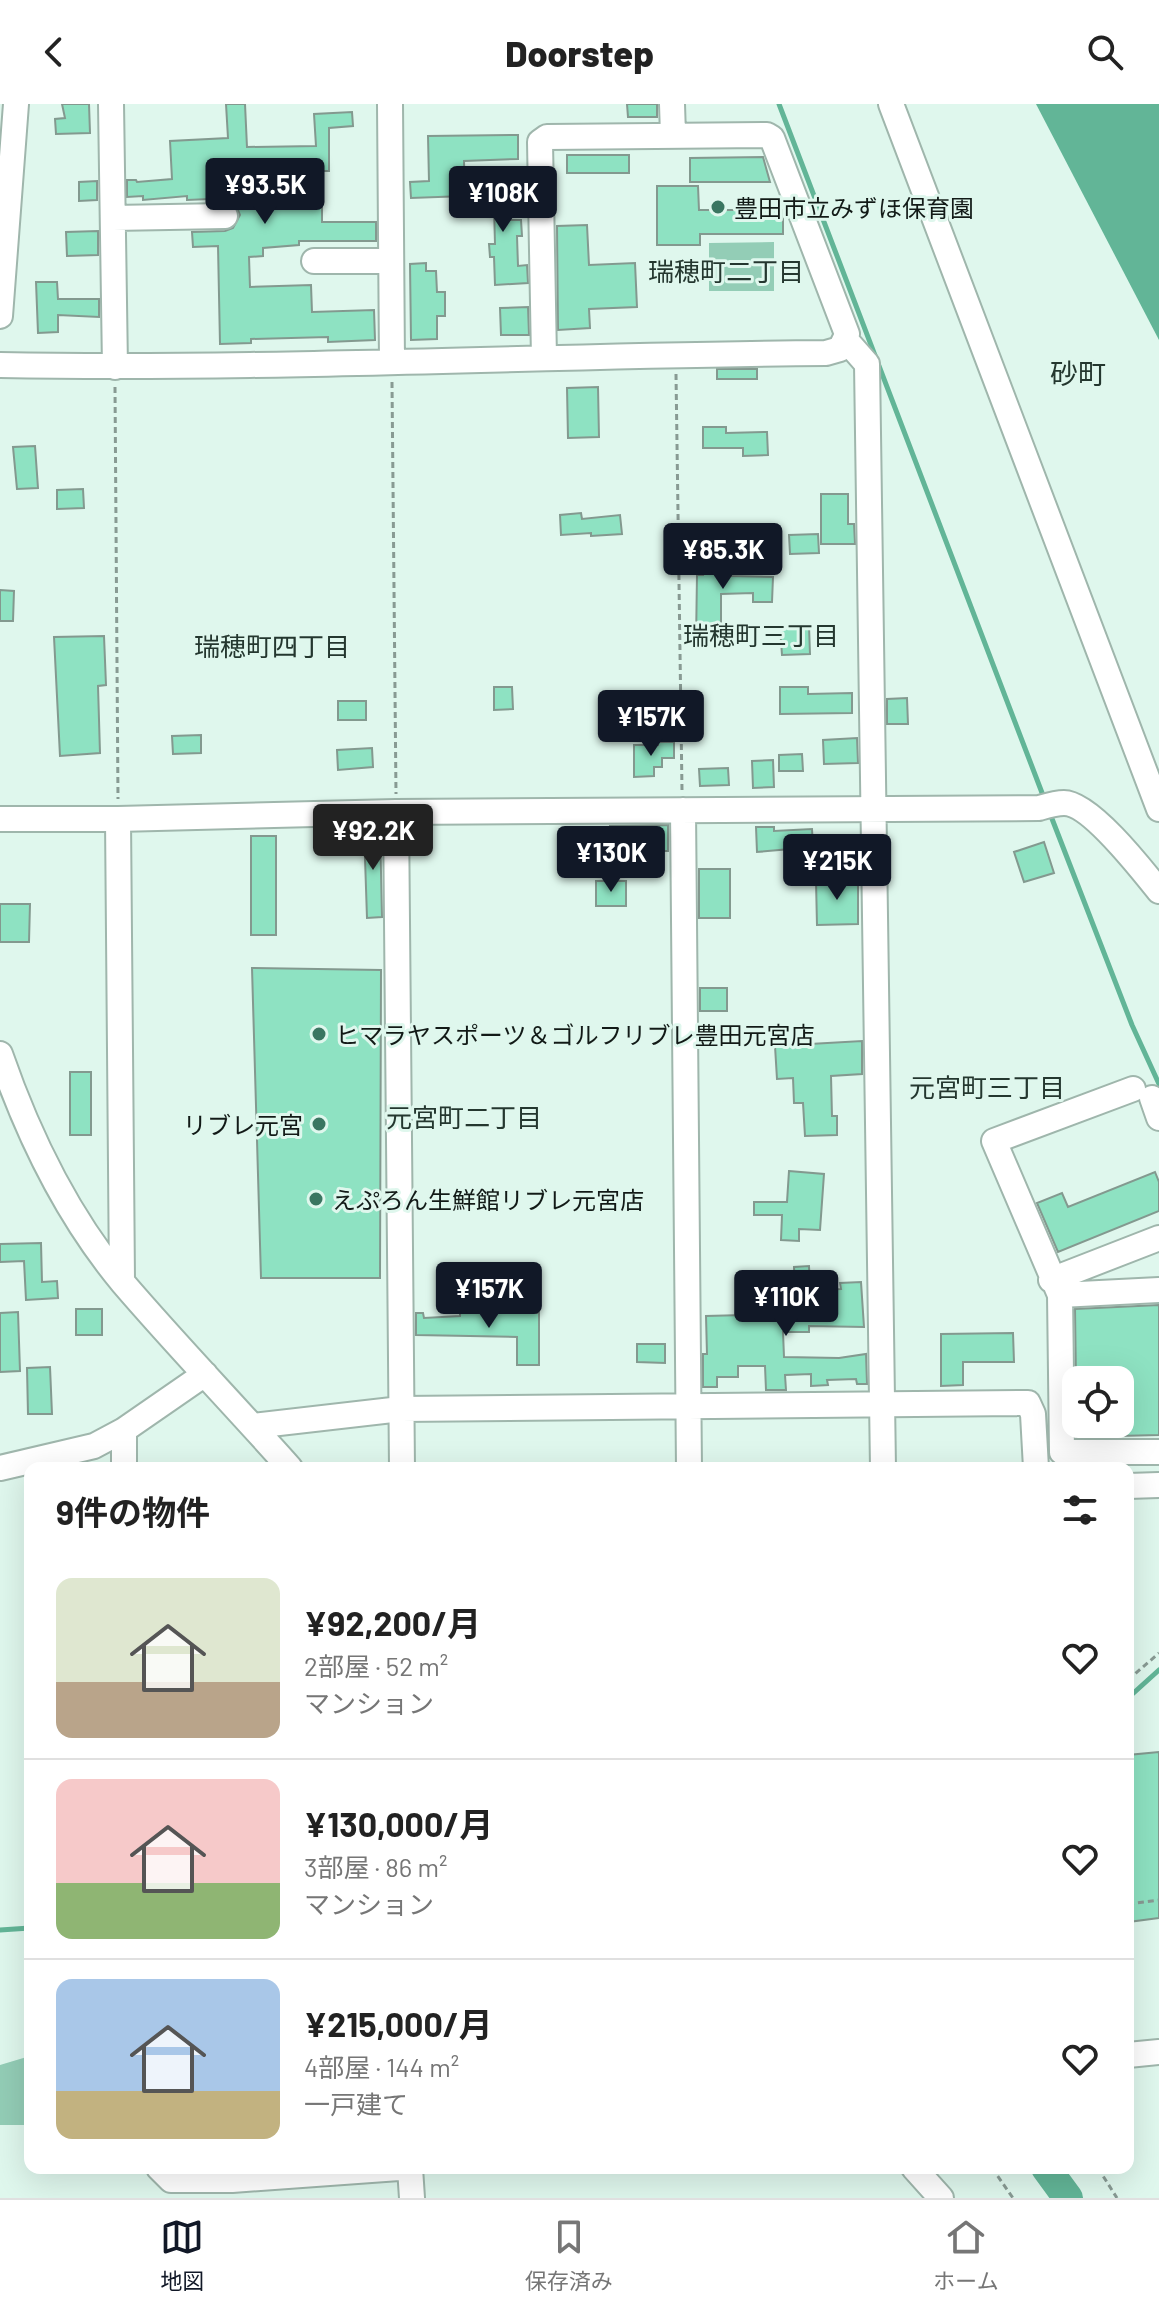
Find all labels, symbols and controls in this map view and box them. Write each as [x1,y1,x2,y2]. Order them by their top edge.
icon: back [32,30,76,74]
icon: search [1083,30,1127,74]
text: Doorstep [505,31,654,74]
pin: ¥93.5K [200,158,330,226]
pin: ¥108K [447,166,559,234]
text: ¥93.5K [224,168,307,199]
text: ¥108K [467,176,539,207]
place label: 豊田市立みずほ保育園 [734,193,974,222]
marker: 豊田市立みずほ保育園 [709,198,727,216]
district label: 瑞穂町二丁目 [648,255,804,286]
district label: 砂町 [1050,356,1106,390]
pin: ¥85.3K [658,523,788,591]
text: ¥85.3K [681,533,765,564]
district label: 瑞穂町三丁目 [683,619,839,650]
district label: 瑞穂町四丁目 [194,630,350,661]
pin: ¥157K [595,690,707,758]
text: ¥157K [616,700,686,731]
pin: ¥92.2K [308,804,438,872]
text: ¥92.2K [331,814,415,845]
pin: ¥130K [555,826,667,894]
pin: ¥215K [781,834,893,902]
text: ¥130K [575,836,647,867]
text: ¥215K [801,844,873,875]
place label: ヒマラヤスポーツ＆ゴルフリブレ豊田元宮店 [335,1020,815,1049]
marker: ヒマラヤスポーツ＆ゴルフリブレ豊田元宮店 [310,1025,328,1043]
district label: 元宮町三丁目 [909,1071,1065,1102]
district label: 元宮町二丁目 [386,1101,542,1132]
place label: リブレ元宮 [183,1110,303,1139]
marker: リブレ元宮 [310,1115,328,1133]
place label: えぷろん生鮮館リブレ元宮店 [332,1185,644,1214]
marker: えぷろん生鮮館リブレ元宮店 [307,1190,325,1208]
pin: ¥157K [433,1262,545,1330]
pin: ¥110K [730,1270,842,1338]
text: ¥157K [454,1272,524,1303]
text: ¥110K [752,1280,820,1311]
map controls [1062,1366,1134,1438]
button: locate [1062,1366,1134,1438]
icon: filters [1058,1488,1102,1532]
text: 9件の物件 [56,1491,210,1532]
text: ¥92,200/月 [304,1602,481,1643]
icon: home [120,1610,216,1706]
icon: heart [1058,1636,1102,1680]
text: 2部屋 · 52 m² [304,1650,448,1681]
text: マンション [304,1687,434,1718]
text: ¥130,000/月 [304,1803,493,1844]
icon: home [120,1811,216,1907]
icon: heart [1058,1837,1102,1881]
text: 3部屋 · 86 m² [304,1851,447,1882]
text: マンション [304,1888,434,1919]
text: ¥215,000/月 [304,2003,493,2044]
icon: home [120,2011,216,2107]
icon: heart [1058,2037,1102,2081]
text: 4部屋 · 144 m² [304,2051,459,2082]
text: 一戸建て [304,2088,408,2119]
tab: 地図 [160,2215,204,2295]
tab: 保存済み [525,2215,613,2295]
tab: ホーム [933,2215,999,2295]

